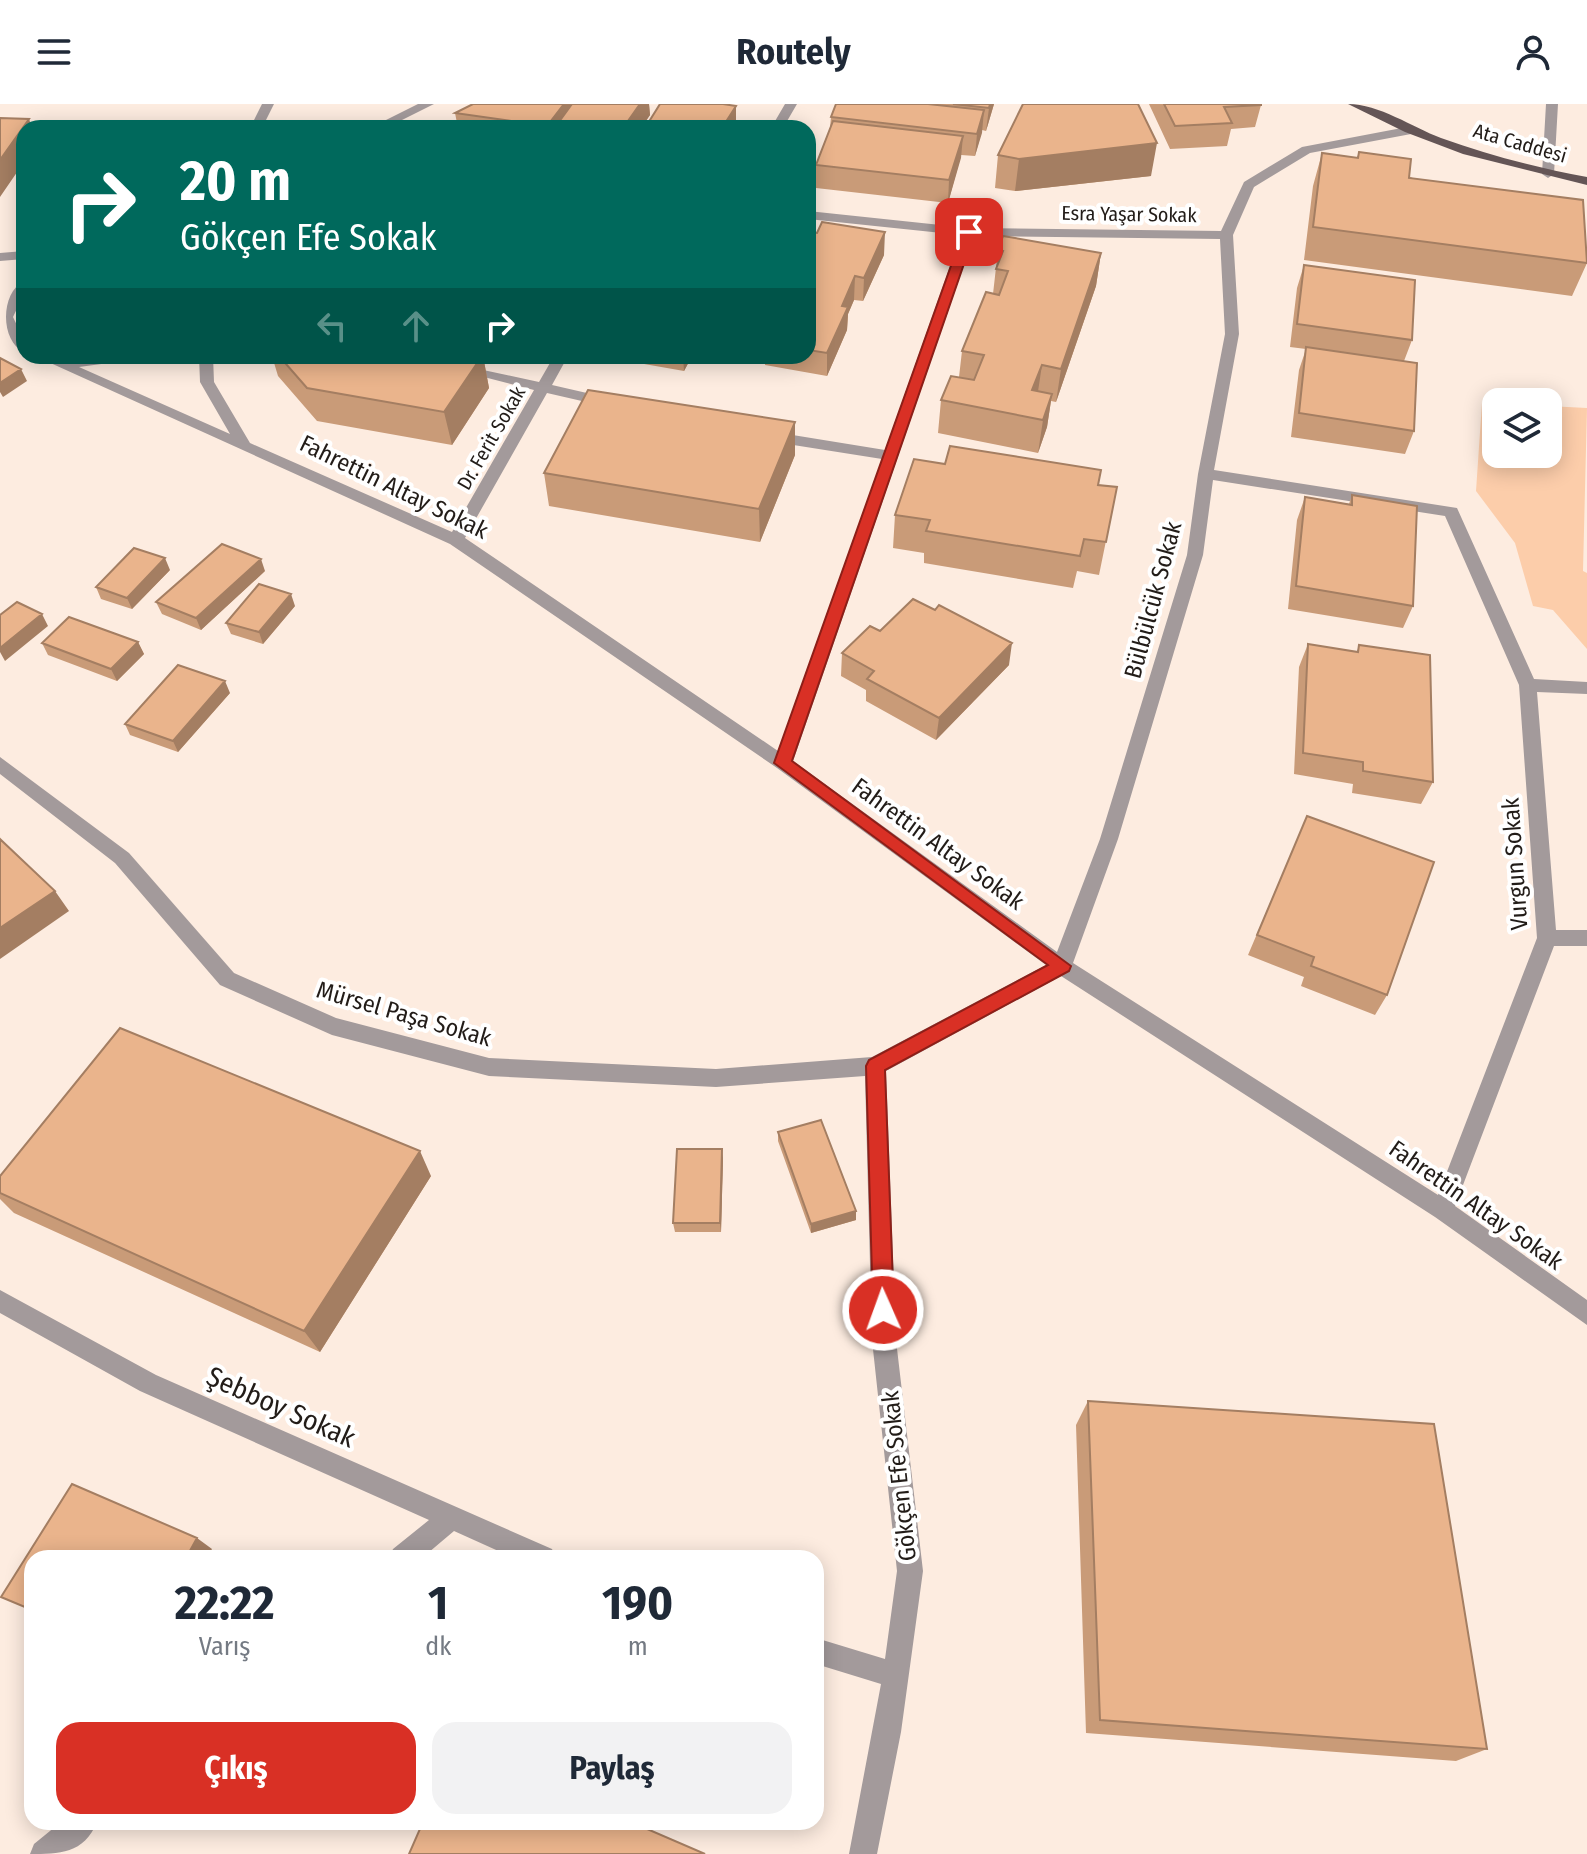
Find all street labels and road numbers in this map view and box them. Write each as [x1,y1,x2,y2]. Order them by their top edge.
street label: Ata Caddesi [1471,118,1569,168]
street label: Esra Yaşar Sokak [1061,201,1197,228]
street label: Dr. Ferit Sokak [452,381,531,494]
street label: Fahrettin Altay Sokak [295,429,493,545]
street label: Bülbülcük Sokak [1119,518,1188,682]
street label: Fahrettin Altay Sokak [847,772,1030,916]
street label: Vurgun Sokak [1496,796,1534,931]
street label: Mürsel Paşa Sokak [313,976,495,1053]
street label: Fahrettin Altay Sokak [1384,1135,1569,1276]
street label: Şebboy Sokak [202,1360,361,1455]
street label: Gökçen Efe Sokak [876,1389,922,1562]

